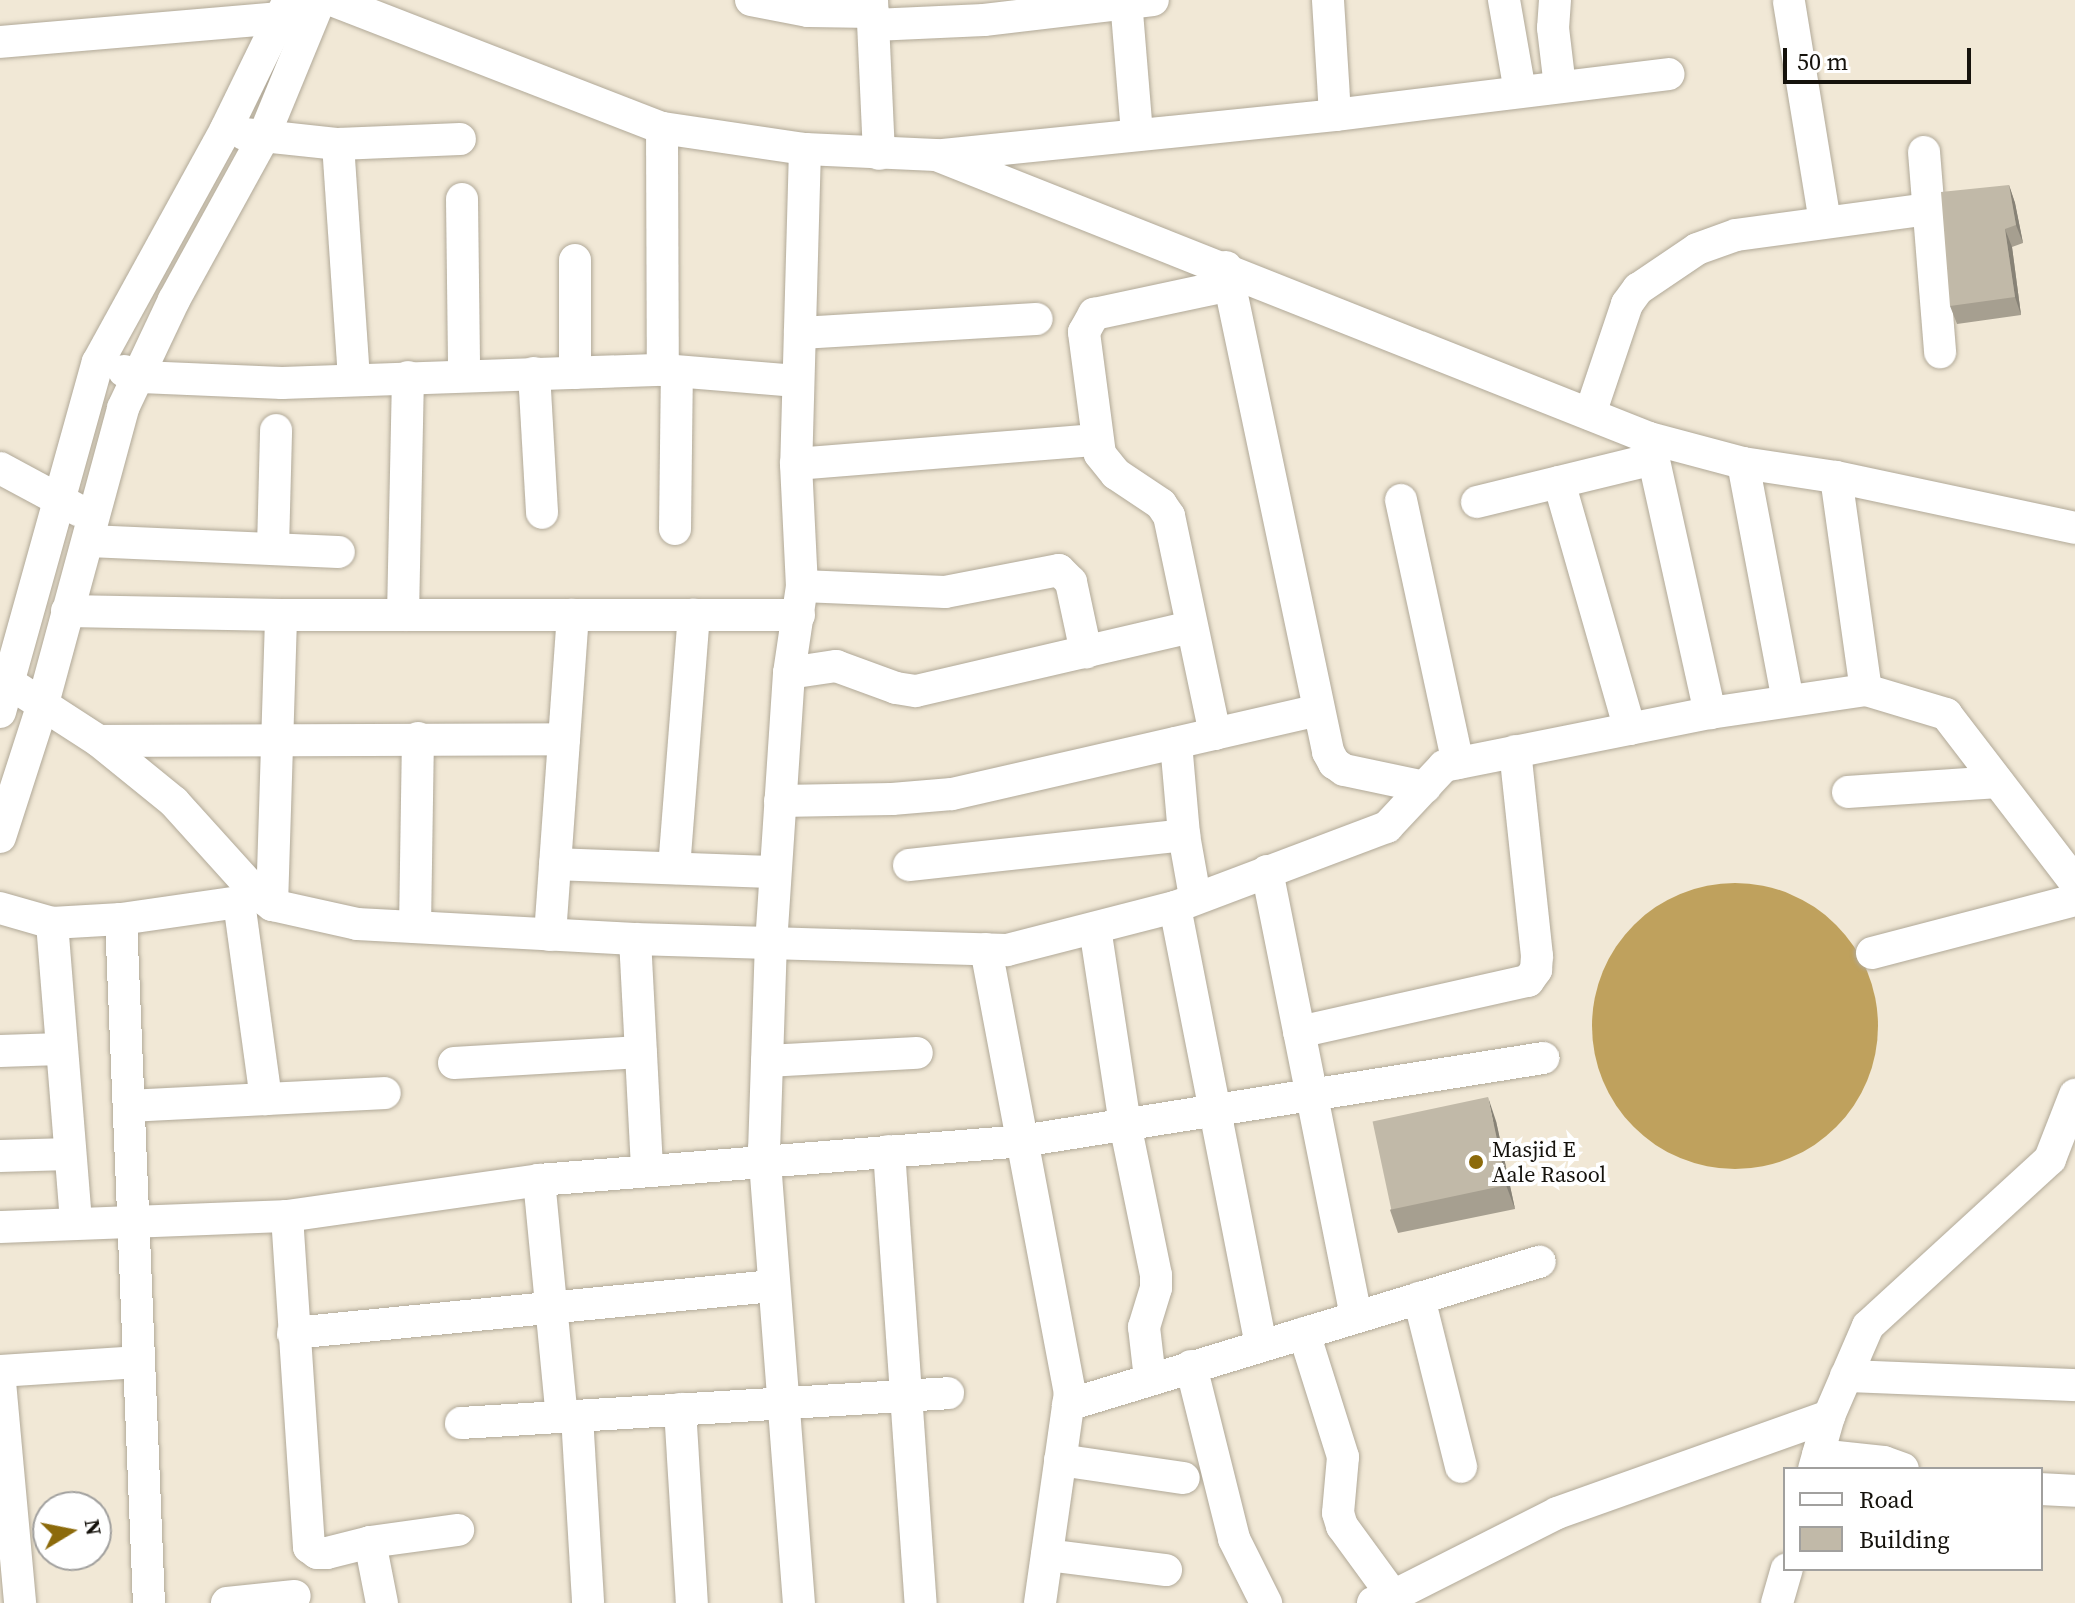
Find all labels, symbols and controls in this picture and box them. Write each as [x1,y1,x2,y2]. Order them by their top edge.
scale bar [1787,32,1975,82]
text: 50 m [1797,45,1848,78]
place label: Masjid E Aale Rasool [1492,1136,1606,1188]
marker: Masjid E Aale Rasool [1467,1153,1485,1171]
legend [1783,1467,2043,1571]
text: Road [1859,1483,1913,1516]
north arrow [32,1491,112,1571]
text: N [78,1517,110,1538]
text: Building [1859,1523,1950,1556]

